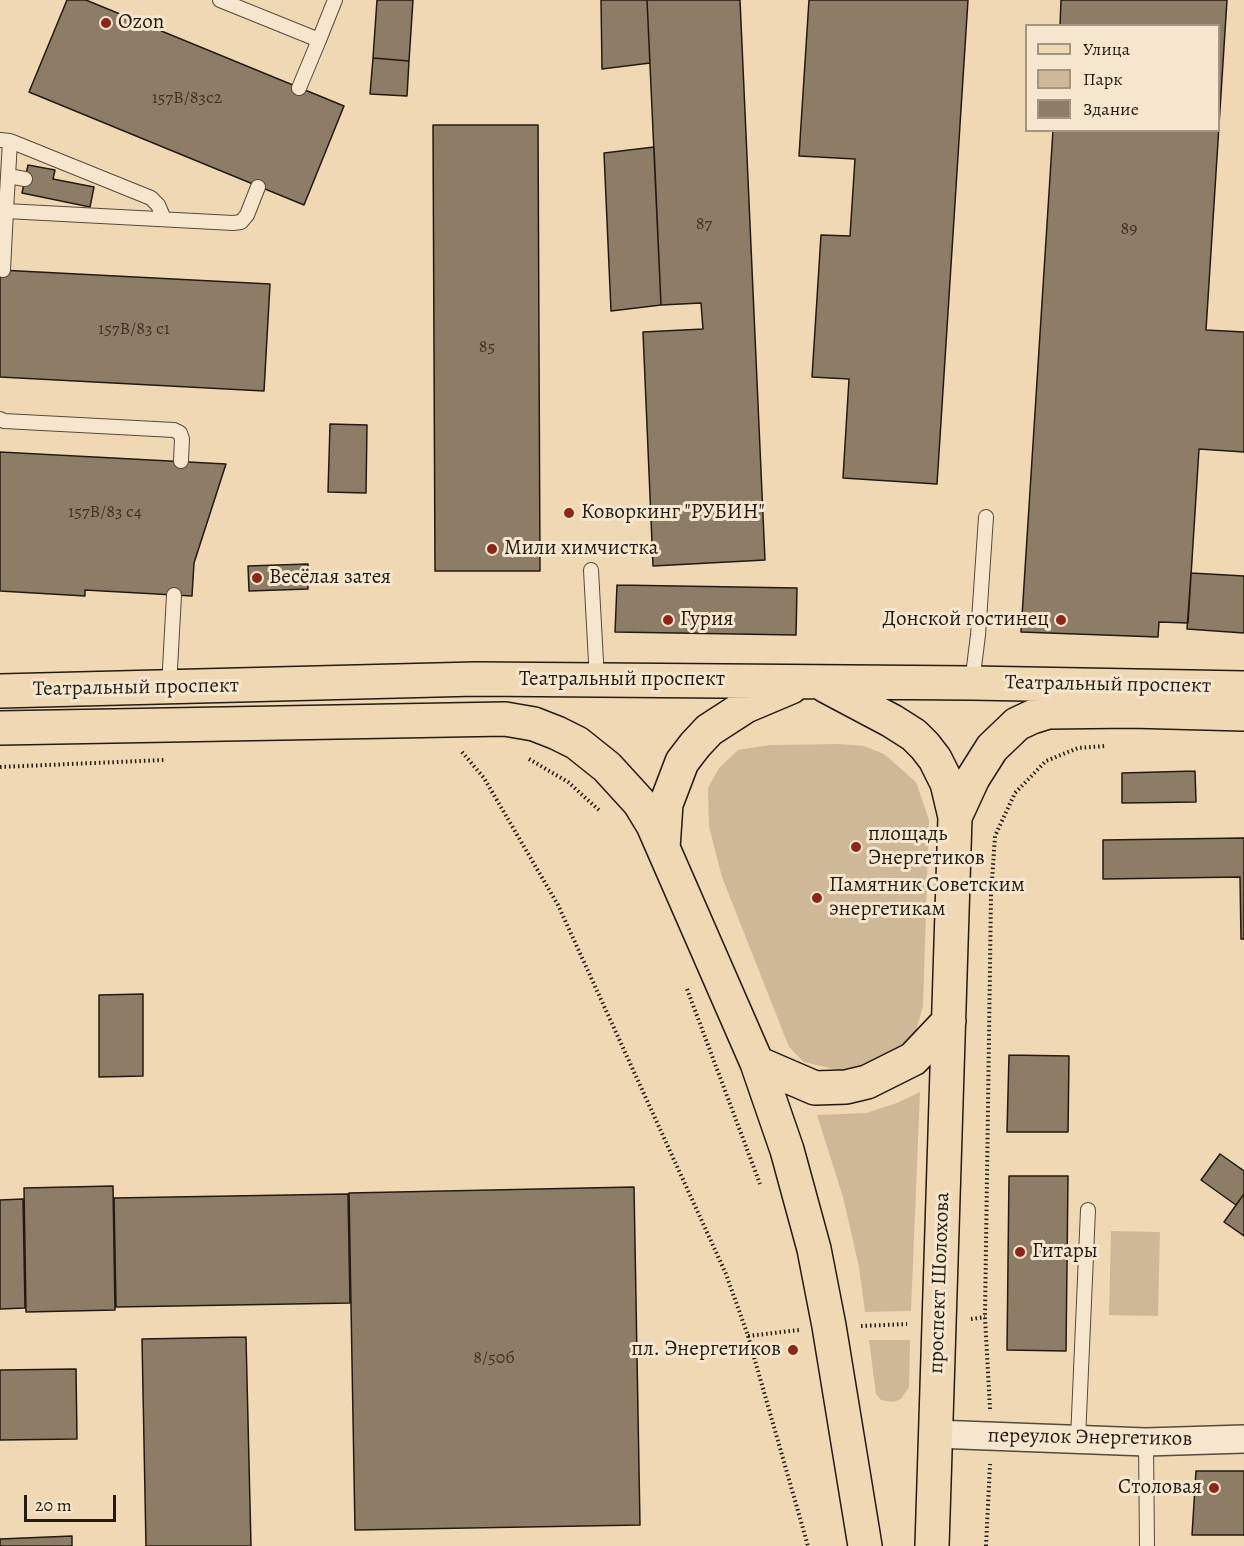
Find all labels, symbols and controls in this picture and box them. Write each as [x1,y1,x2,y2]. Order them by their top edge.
place label: Ozon [118,10,164,36]
marker: Ozon [99,16,113,30]
legend [1025,24,1220,132]
text: Улица [1083,37,1130,61]
text: Парк [1083,67,1123,91]
house number: 157В/83с2 [152,88,222,110]
text: Здание [1083,97,1139,121]
house number: 87 [696,214,712,236]
house number: 89 [1121,219,1137,241]
house number: 157В/83 с1 [98,319,170,341]
house number: 85 [479,337,495,359]
place label: Коворкинг "РУБИН" [581,500,765,526]
house number: 157В/83 с4 [68,502,142,524]
marker: Коворкинг "РУБИН" [562,506,576,520]
place label: Мили химчистка [504,536,658,562]
marker: Мили химчистка [485,542,499,556]
place label: Весёлая затея [269,565,391,591]
marker: Весёлая затея [250,571,264,585]
place label: Гурия [680,607,733,633]
place label: Донской гостинец [882,607,1049,633]
marker: Гурия [661,613,675,627]
marker: Донской гостинец [1054,613,1068,627]
street label: Театральный проспект [519,667,725,693]
street label: Театральный проспект [1005,671,1211,699]
street label: Театральный проспект [33,674,239,702]
place label: площадь Энергетиков [868,822,985,872]
marker: площадь Энергетиков [849,840,863,854]
place label: Памятник Советским энергетикам [829,873,1025,923]
marker: Памятник Советским энергетикам [810,891,824,905]
street label: проспект Шолохова [924,1192,956,1374]
place label: Гитары [1032,1239,1098,1265]
marker: Гитары [1013,1245,1027,1259]
place label: пл. Энергетиков [631,1337,781,1363]
marker: пл. Энергетиков [786,1343,800,1357]
house number: 8/50б [473,1348,515,1370]
street label: переулок Энергетиков [987,1424,1193,1452]
place label: Столовая [1118,1475,1202,1501]
marker: Столовая [1207,1481,1221,1495]
scale bar [27,1483,118,1521]
text: 20 m [35,1493,72,1517]

